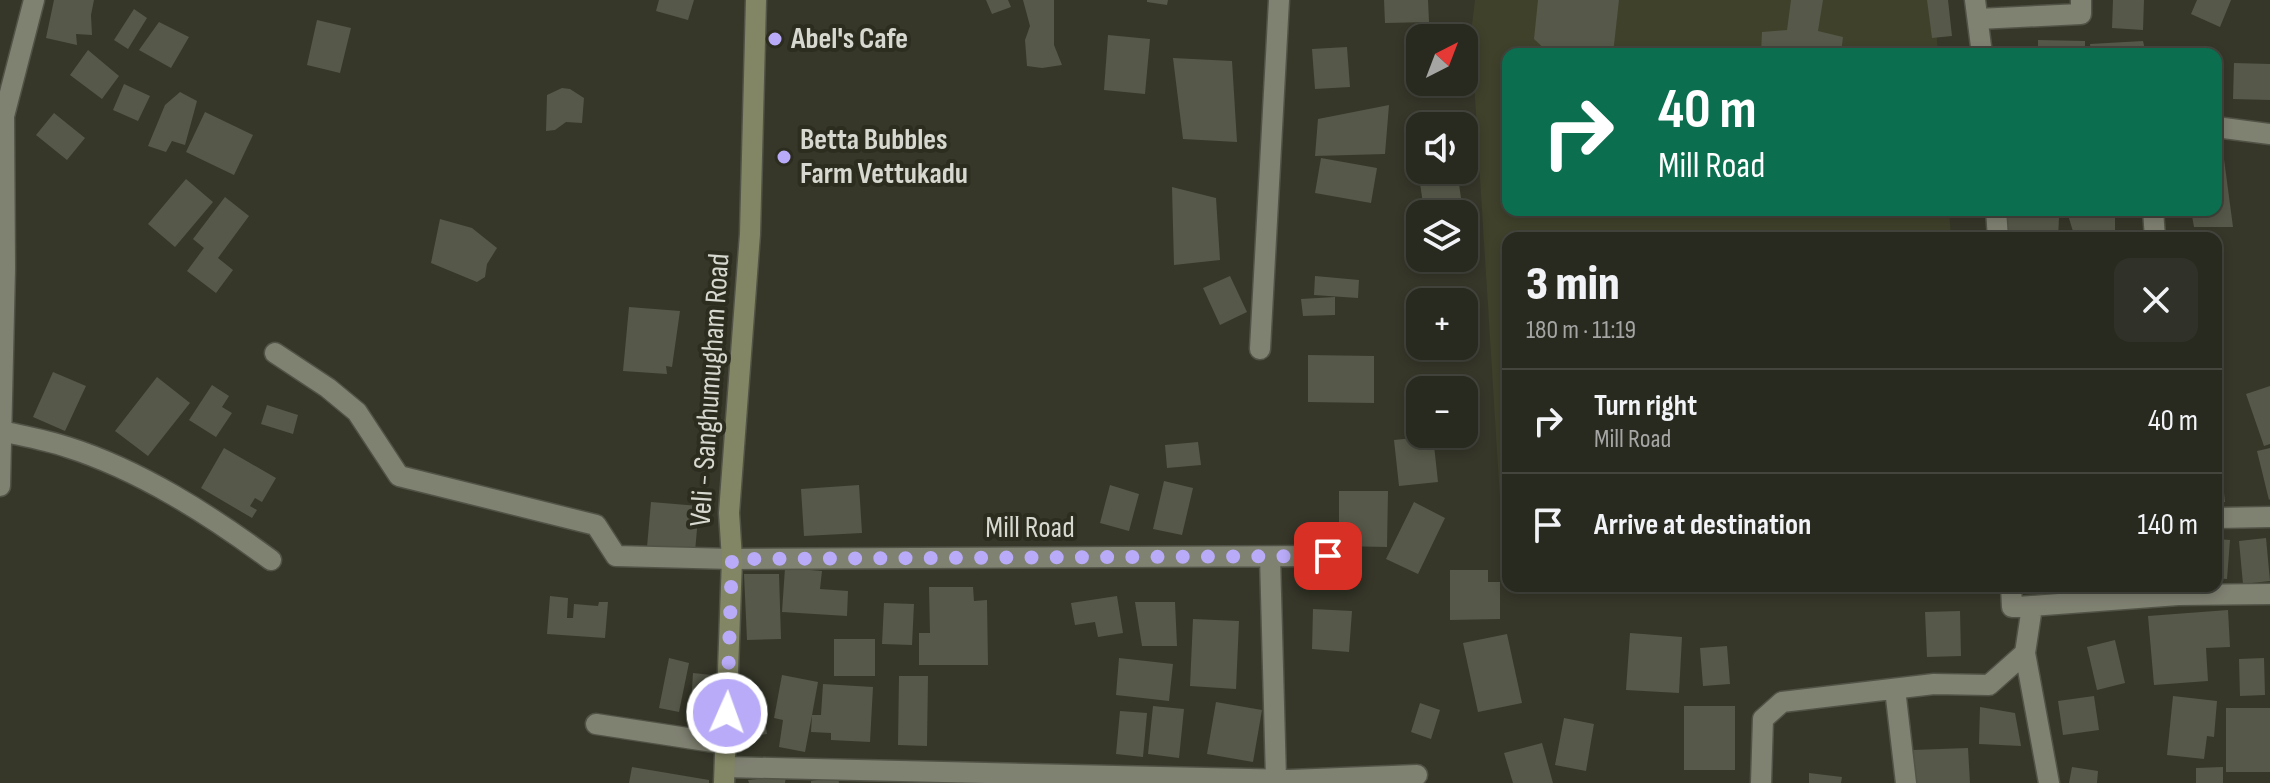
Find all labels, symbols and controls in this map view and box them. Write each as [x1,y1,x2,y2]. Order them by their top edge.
place label: Abel's Cafe [790,21,908,57]
north arrow [1406,24,1478,96]
map controls [1406,24,1478,448]
marker: Abel's Cafe [766,30,784,48]
text: 40 m [1658,77,1757,144]
icon: right [1526,80,1630,184]
button: sound [1406,112,1478,184]
place label: Betta Bubbles Farm Vettukadu [800,122,968,192]
text: Mill Road [1658,145,1765,188]
marker: Betta Bubbles Farm Vettukadu [775,148,793,166]
button: layers [1406,200,1478,272]
street label: Veli - Sanghumugham Road [682,252,738,528]
text: 3 min [1526,256,1620,313]
button: close [2114,258,2198,342]
button: + [1406,288,1478,360]
text: 180 m · 11:19 [1526,315,1636,346]
button: − [1406,376,1478,448]
text: Turn right [1594,388,1697,424]
icon: right [1526,399,1570,443]
text: 40 m [2148,403,2198,439]
text: Mill Road [1594,424,1671,455]
icon: arrive [1526,503,1570,547]
text: Arrive at destination [1594,507,1811,543]
text: 140 m [2138,507,2198,543]
street label: Mill Road [985,510,1075,546]
pin [1294,522,1362,590]
icon: arrive [1306,534,1350,578]
position arrow [685,671,769,755]

